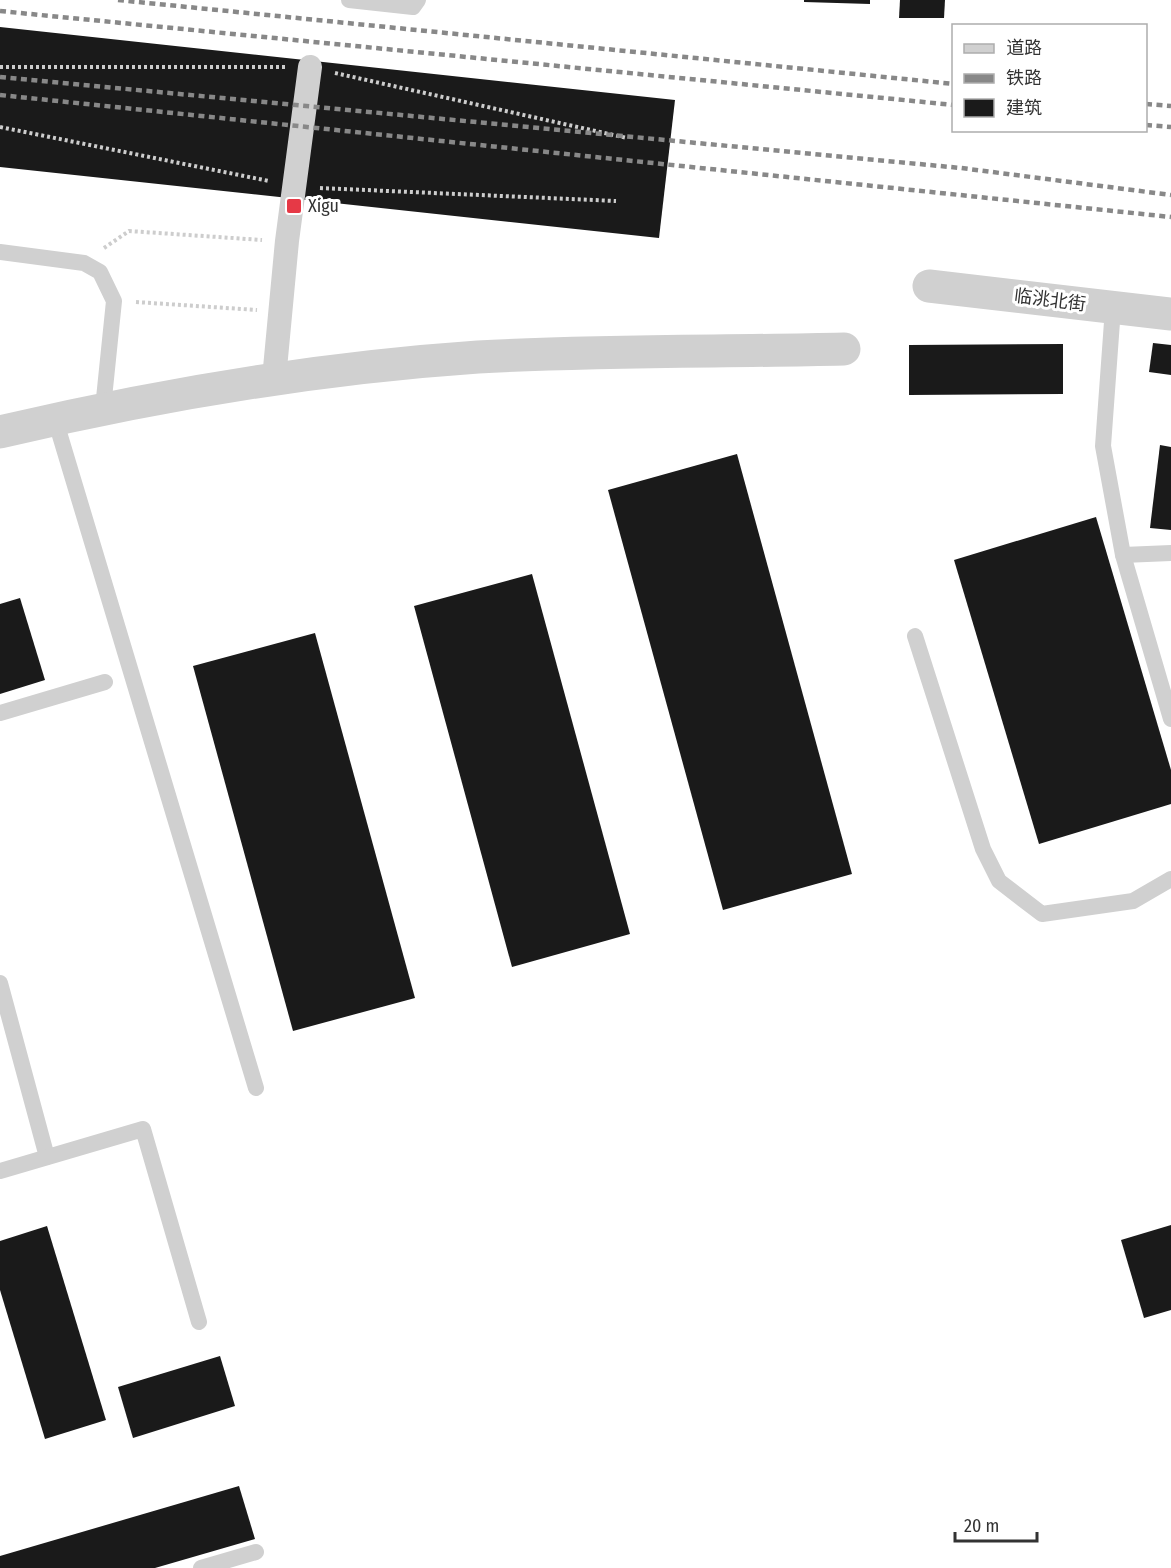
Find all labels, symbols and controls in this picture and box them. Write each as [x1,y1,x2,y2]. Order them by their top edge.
legend [952,24,1147,132]
text: 道路 [1006,37,1042,59]
text: 铁路 [1006,67,1042,89]
text: 建筑 [1006,97,1042,119]
place label: Xigu [308,195,339,217]
marker: Xigu [285,197,303,215]
street label: 临洮北街 [1013,285,1087,315]
scale bar [955,1505,1038,1543]
text: 20 m [964,1515,999,1537]

